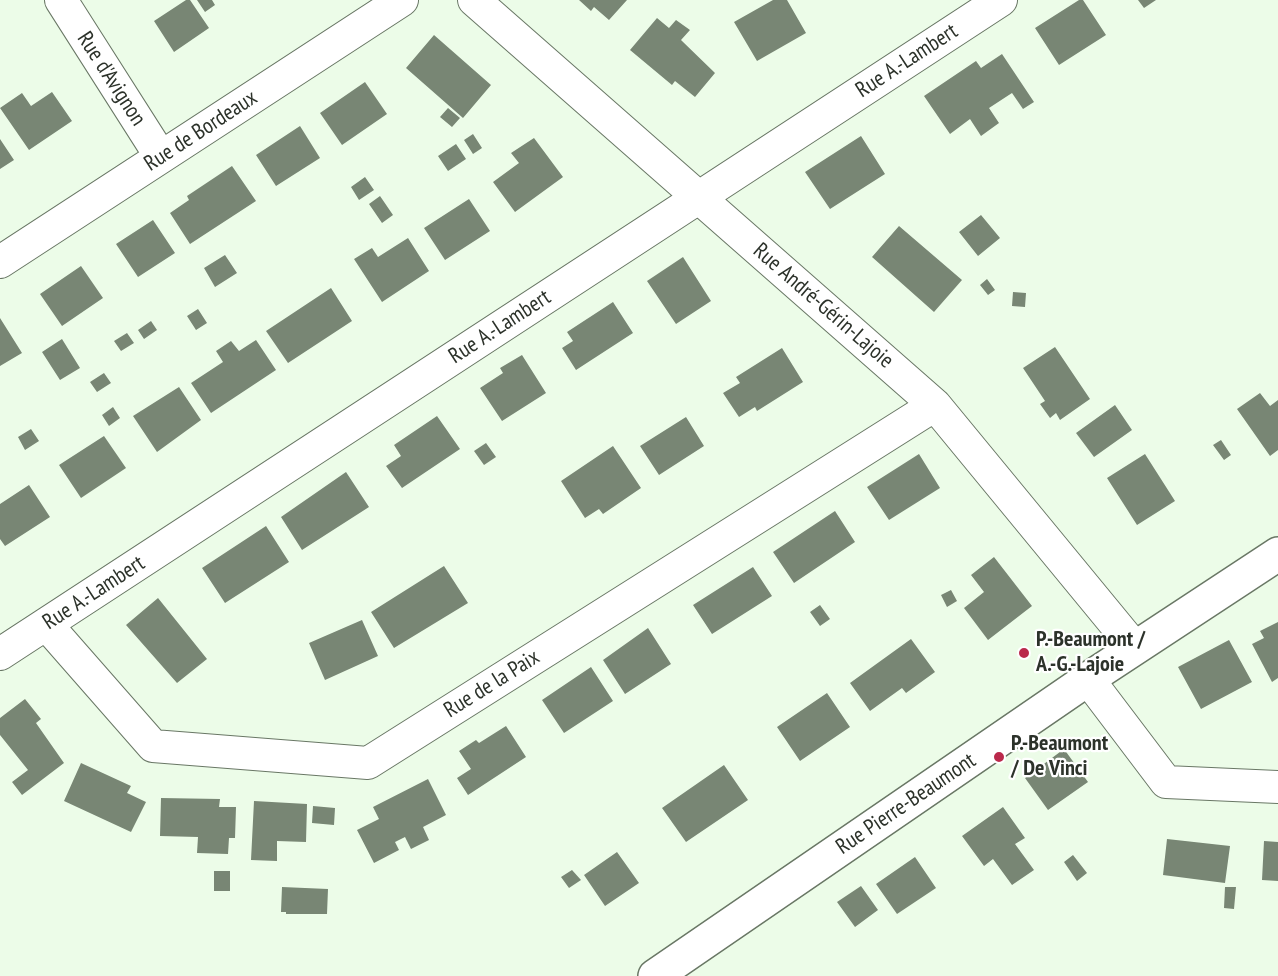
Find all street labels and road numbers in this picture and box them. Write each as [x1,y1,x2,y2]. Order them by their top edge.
street label: Rue A.-Lambert [851,18,963,104]
street label: Rue d'Avignon [71,27,151,131]
street label: Rue de Bordeaux [140,85,262,177]
street label: Rue André-Gérin-Lajoie [747,238,899,374]
street label: Rue A.-Lambert [444,284,556,370]
street label: Rue A.-Lambert [38,550,150,636]
street label: Rue de la Paix [439,644,545,724]
street label: Rue Pierre-Beaumont [831,748,981,860]

